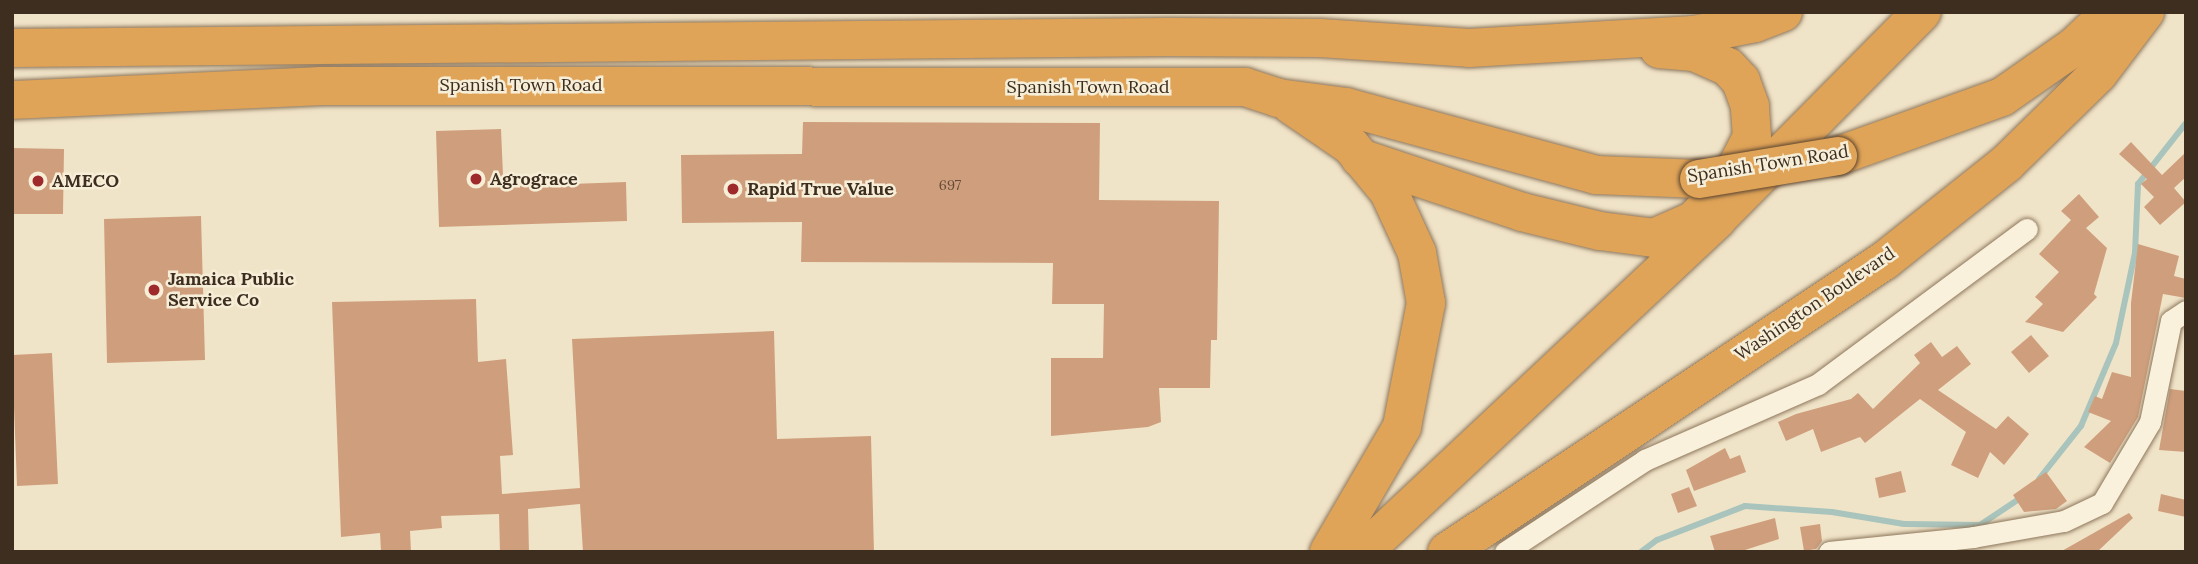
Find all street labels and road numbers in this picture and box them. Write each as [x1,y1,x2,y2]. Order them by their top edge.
street label: Spanish Town Road [440,74,602,96]
street label: Spanish Town Road [1007,76,1169,98]
street label: Spanish Town Road [1686,141,1850,187]
street label: Washington Boulevard [1731,242,1899,366]

